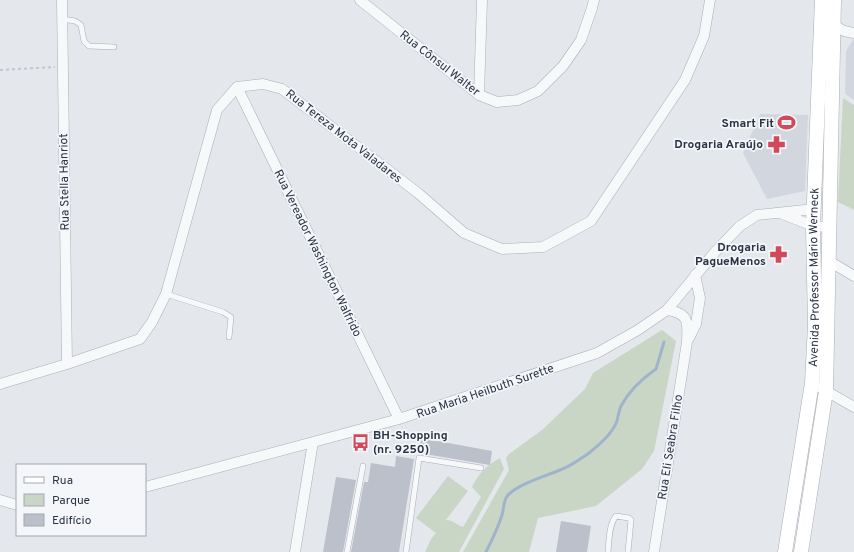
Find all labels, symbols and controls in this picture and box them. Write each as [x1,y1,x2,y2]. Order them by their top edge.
street label: Rua Cônsul Walter [396,27,483,100]
street label: Rua Tereza Mota Valadares [282,86,405,187]
sports icon: Smart Fit [777,113,797,133]
place label: Smart Fit [722,116,774,132]
street label: Rua Stella Hanriot [56,133,74,231]
pharmacy icon: Drogaria Araújo [766,134,786,154]
place label: Drogaria Araújo [674,137,763,153]
street label: Rua Vereador Washington Walfrido [269,167,365,340]
street label: Avenida Professor Mário Werneck [806,187,824,368]
place label: Drogaria PagueMenos [695,240,766,270]
pharmacy icon: Drogaria PagueMenos [769,244,789,264]
street label: Rua Maria Heilbuth Surette [414,361,556,423]
street label: Rua Eli Seabra Filho [655,393,687,501]
place label: BH-Shopping (nr. 9250) [373,428,448,458]
bus stop icon: BH-Shopping (nr. 9250) [350,432,370,452]
legend [16,464,146,536]
text: Rua [52,473,73,489]
text: Parque [52,493,90,509]
text: Edifício [52,513,92,529]

